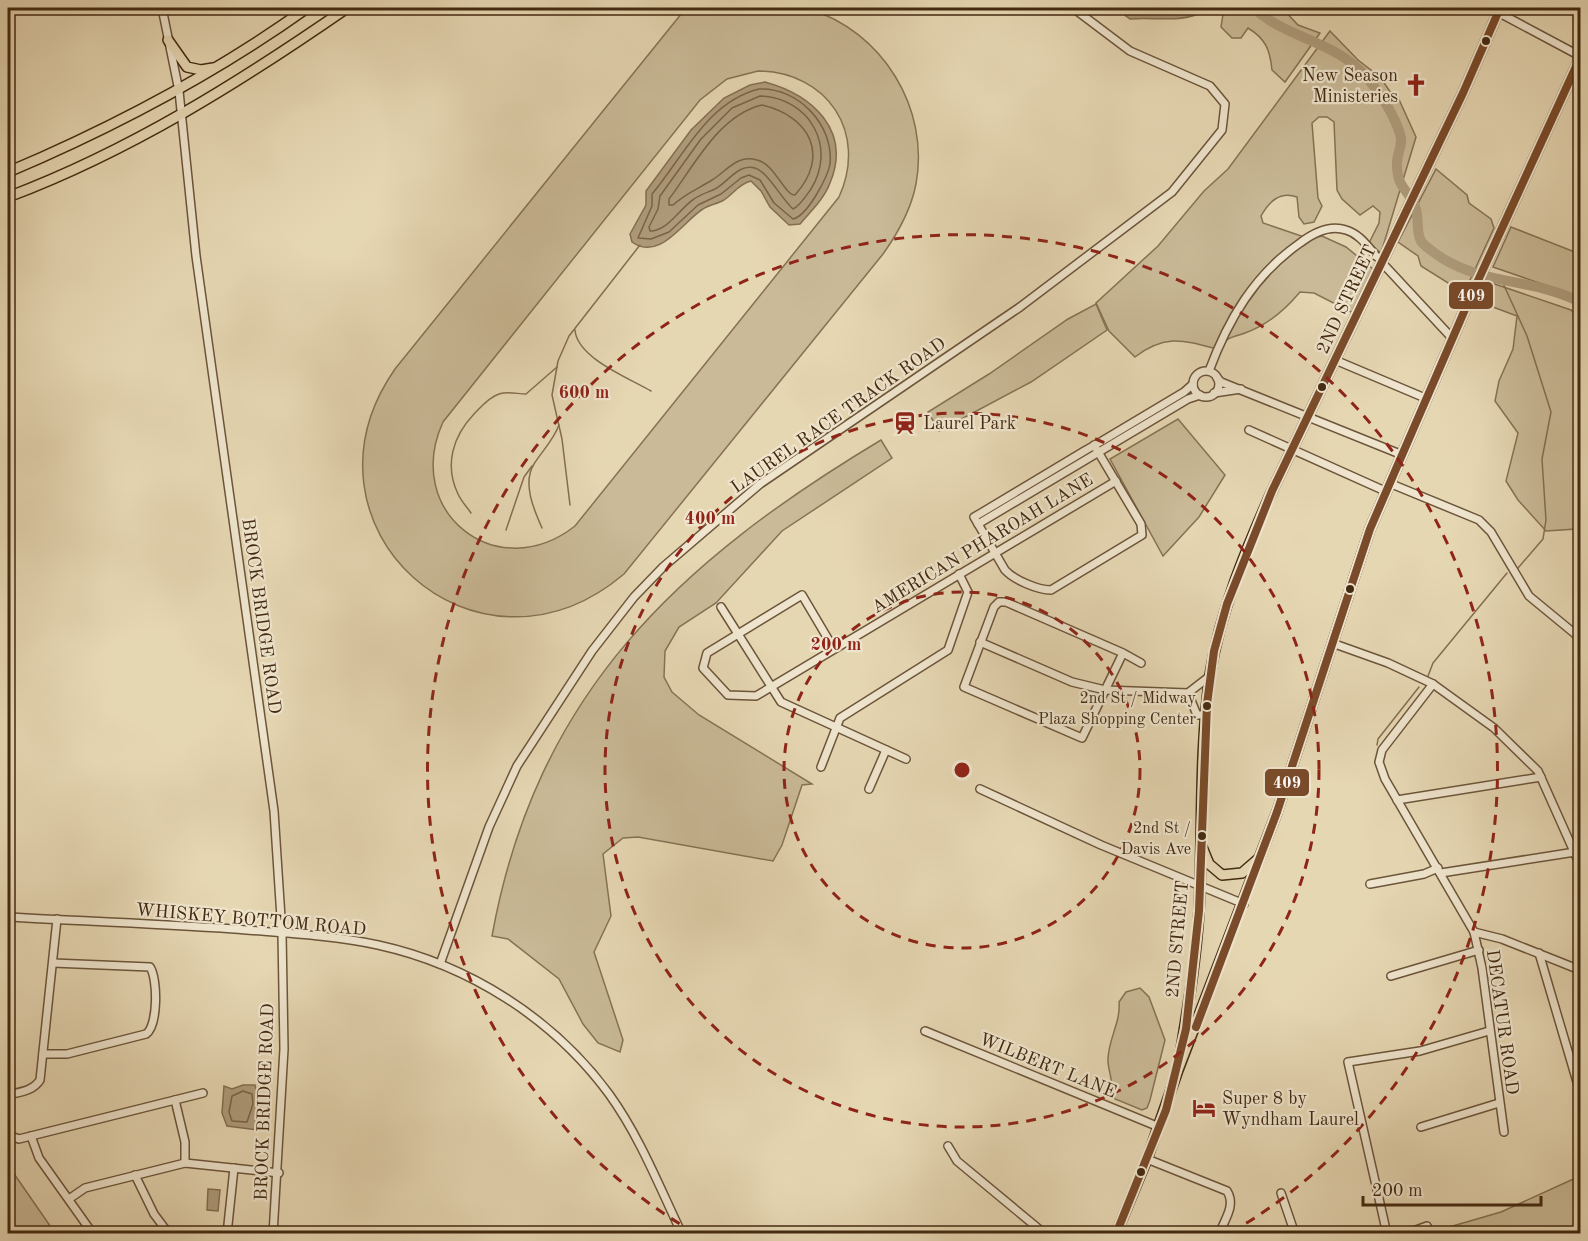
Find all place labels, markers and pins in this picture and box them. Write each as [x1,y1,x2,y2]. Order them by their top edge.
unlabelled marker [1480,35,1492,47]
place label: New Season Ministeries [1302,67,1398,106]
church icon: New Season Ministeries [1403,72,1429,98]
unlabelled marker [1316,381,1328,393]
station icon: Laurel Park [892,410,918,436]
place label: Laurel Park [923,415,1016,433]
unlabelled marker [1344,583,1356,595]
place label: 2nd St / Midway Plaza Shopping Center [1038,691,1197,728]
marker: 2nd St / Midway Plaza Shopping Center [1201,700,1213,712]
centre of rings [952,760,972,780]
place label: 2nd St / Davis Ave [1121,821,1191,858]
marker: 2nd St / Davis Ave [1196,830,1208,842]
place label: Super 8 by Wyndham Laurel [1222,1090,1359,1129]
hotel icon: Super 8 by Wyndham Laurel [1191,1095,1217,1121]
unlabelled marker [1135,1166,1147,1178]

